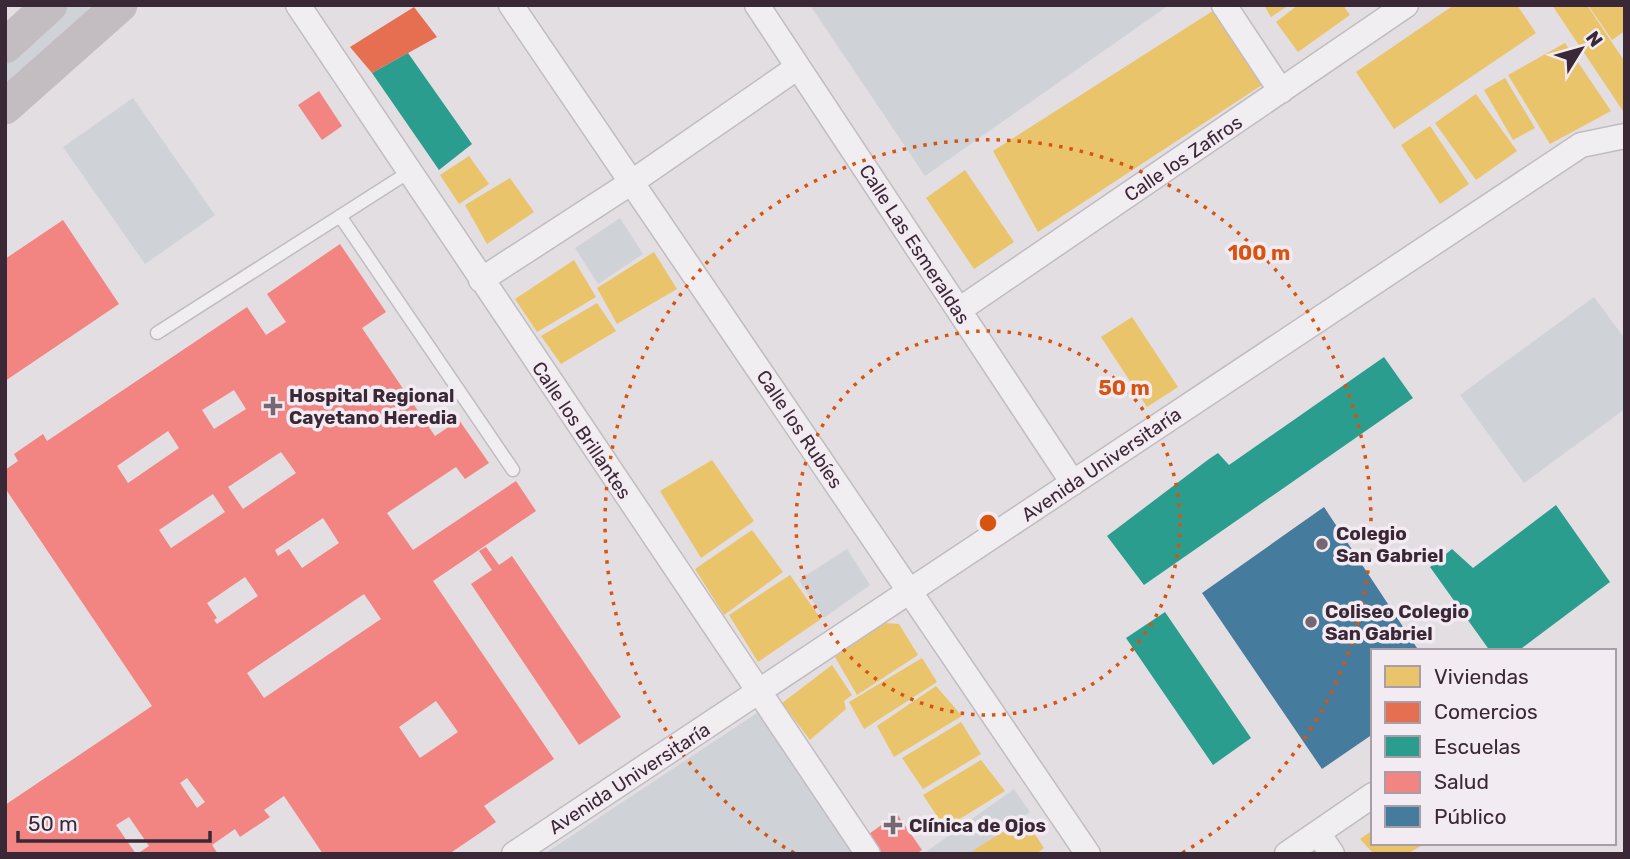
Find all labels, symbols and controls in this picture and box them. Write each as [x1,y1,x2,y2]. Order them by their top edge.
north arrow [1546,14,1616,84]
text: N [1581,27,1607,51]
street label: Calle los Zafiros [1120,110,1247,206]
street label: Calle Las Esmeraldas [854,160,975,328]
text: 100 m [1228,240,1290,265]
street label: Calle los Brillantes [527,357,636,503]
street label: Calle los Rubíes [752,366,848,493]
text: 50 m [1098,375,1150,400]
place label: Hospital Regional Cayetano Heredia [289,384,457,429]
marker: Hospital Regional Cayetano Heredia [263,396,283,416]
street label: Avenida Universitaría [1017,402,1185,526]
centre of rings [976,511,1000,535]
place label: Colegio San Gabriel [1336,522,1444,567]
marker: Colegio San Gabriel [1314,536,1330,552]
place label: Coliseo Colegio San Gabriel [1325,600,1469,645]
marker: Coliseo Colegio San Gabriel [1303,614,1319,630]
legend [1371,649,1616,845]
text: Viviendas [1434,664,1529,689]
text: Comercios [1434,699,1538,724]
street label: Avenida Universitaría [544,718,714,839]
text: Escuelas [1434,734,1521,759]
text: Salud [1434,769,1489,794]
scale bar [18,800,210,844]
text: Público [1434,804,1506,829]
text: 50 m [28,811,78,836]
place label: Clínica de Ojos [909,814,1046,837]
marker: Clínica de Ojos [883,815,903,835]

